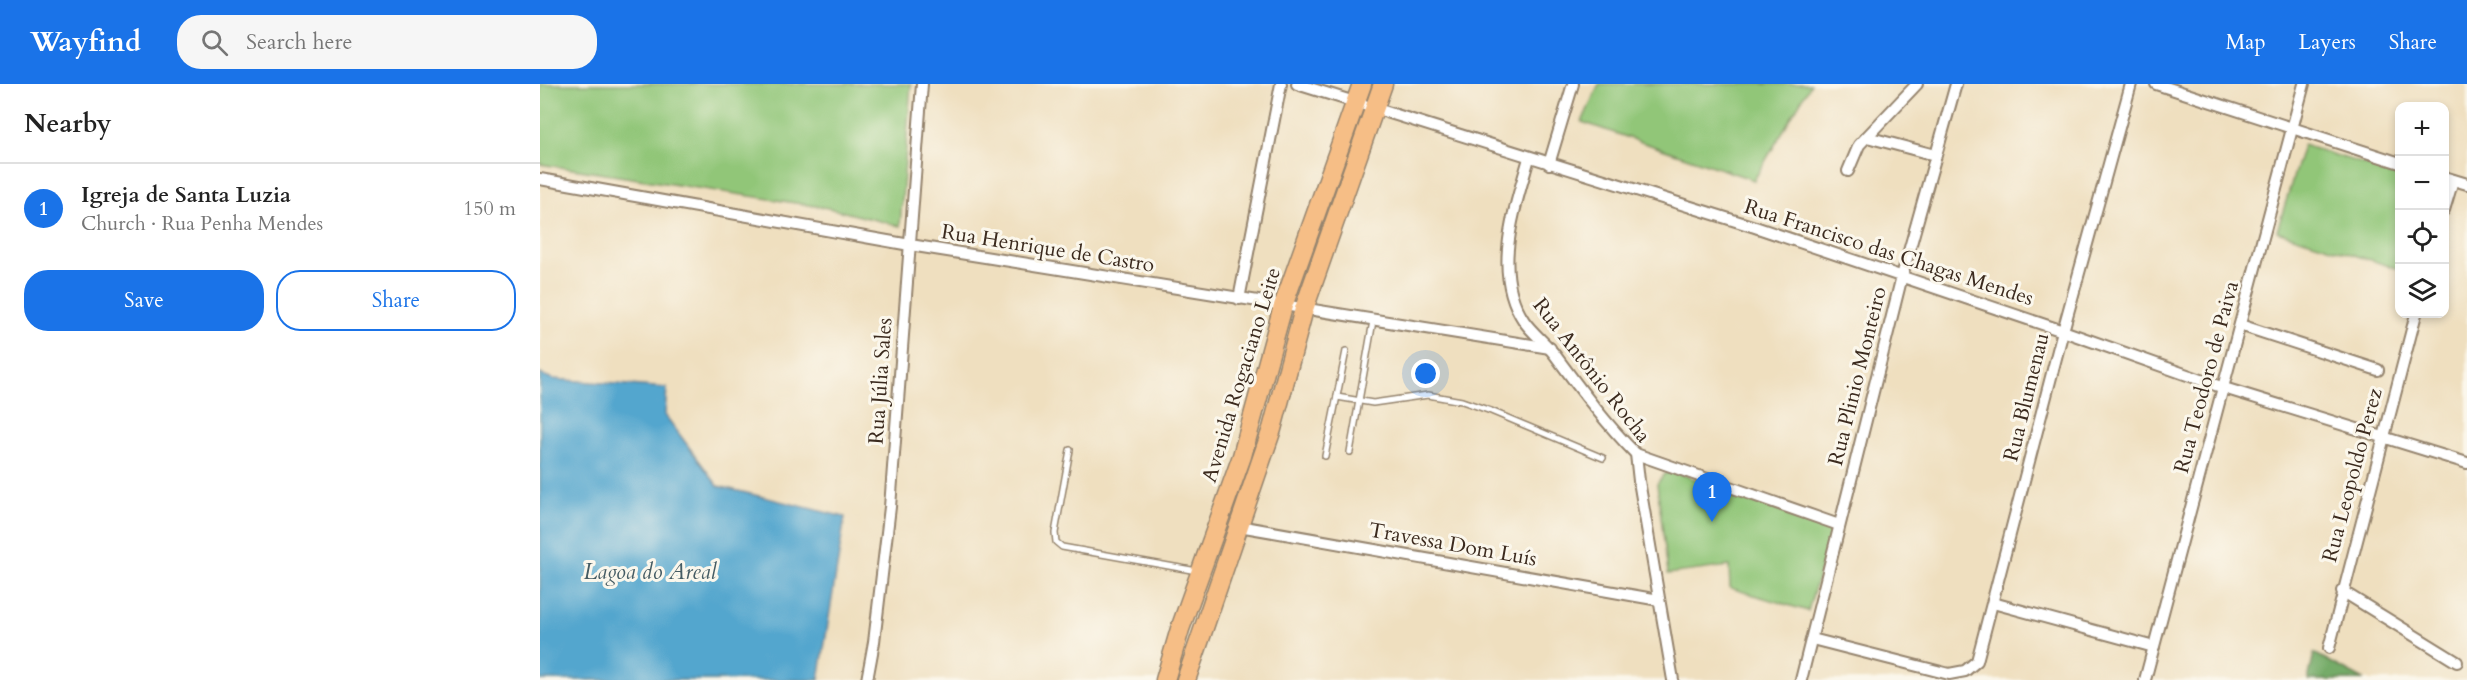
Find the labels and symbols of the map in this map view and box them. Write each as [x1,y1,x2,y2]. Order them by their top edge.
street label: Rua Francisco das Chagas Mendes [1740,192,2037,313]
street label: Rua Henrique de Castro [939,217,1157,280]
street label: Avenida Rogaciano Leite [1195,264,1288,486]
street label: Rua Teodoro de Paiva [2167,278,2246,476]
street label: Rua Plinio Monteiro [1821,284,1894,469]
street label: Rua Antônio Rocha [1526,292,1657,449]
street label: Rua Júlia Sales [862,317,899,445]
street label: Rua Blumenau [1996,330,2056,465]
your location [1411,359,1440,388]
street label: Rua Leopoldo Perez [2315,384,2390,565]
pin: 1 [1692,472,1732,522]
street label: Travessa Dom Luís [1367,515,1539,574]
water label: Lagoa do Areal [583,557,718,587]

